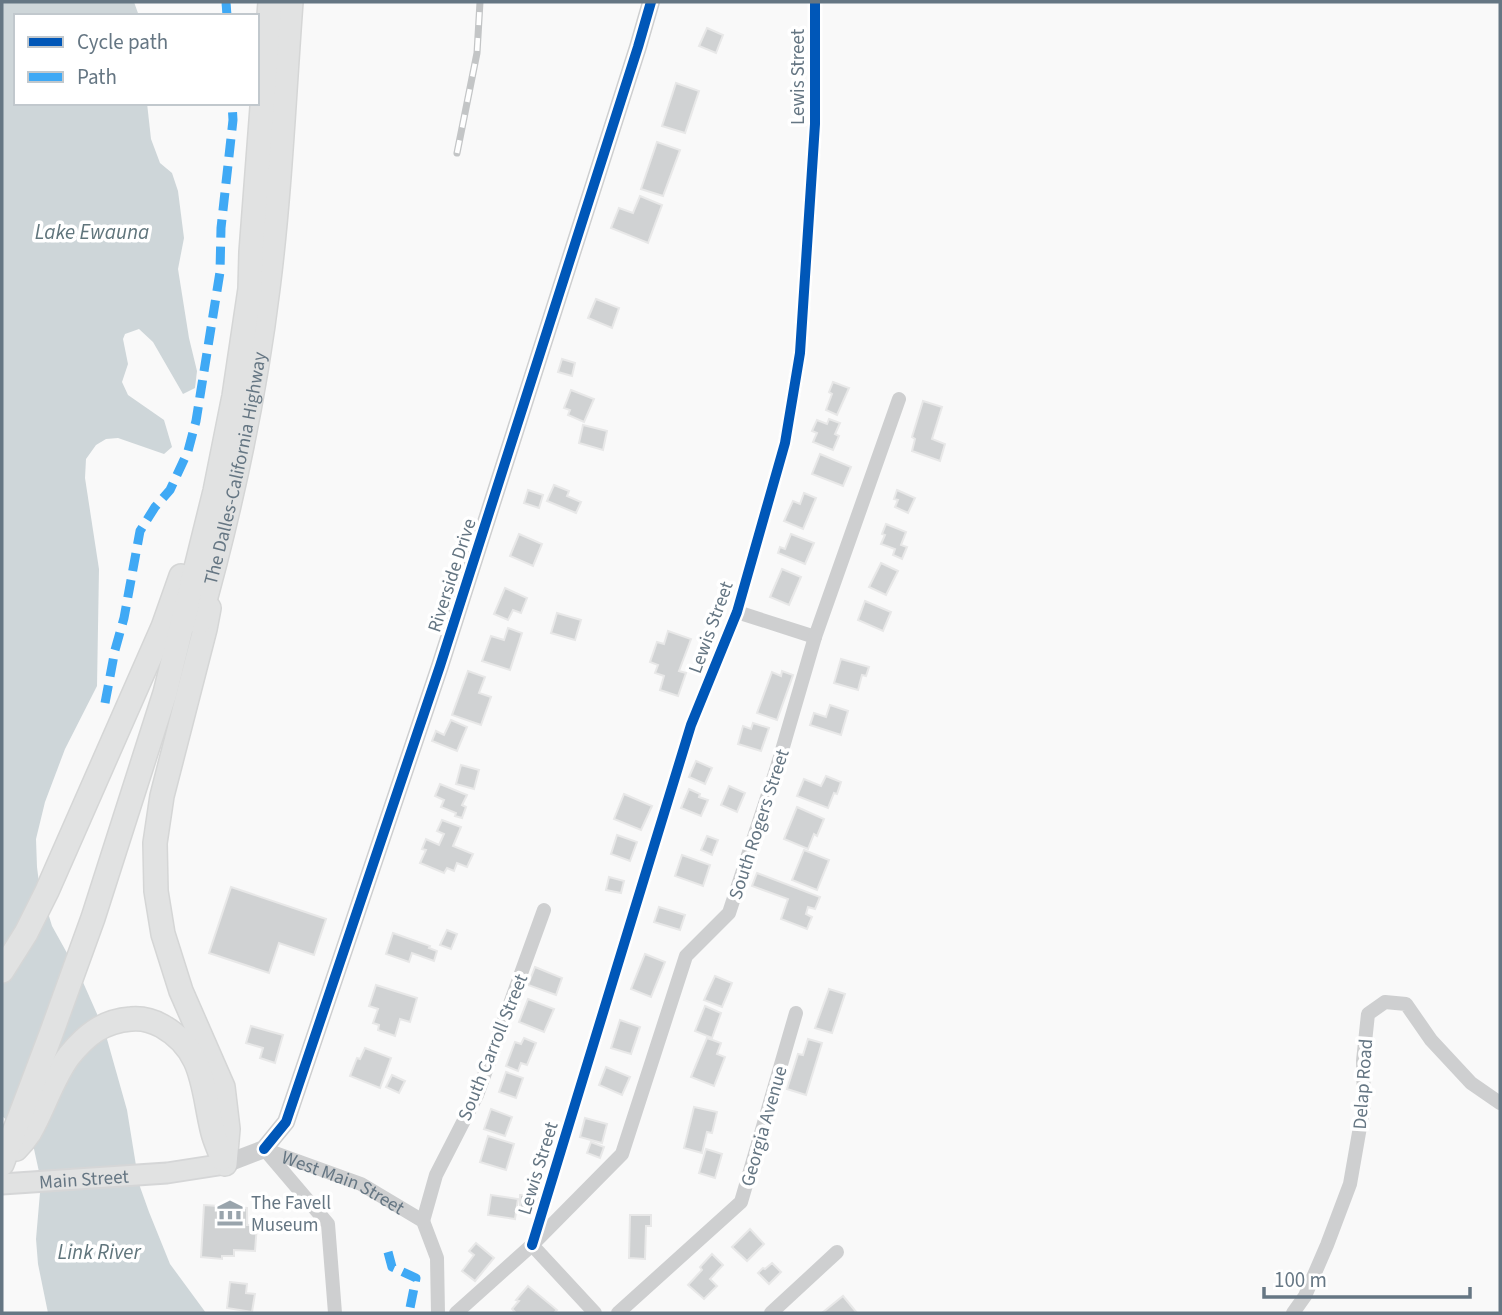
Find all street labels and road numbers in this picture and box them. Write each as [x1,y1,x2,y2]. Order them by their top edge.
street label: Lewis Street [785,28,812,125]
street label: The Dalles-California Highway [198,350,274,588]
street label: Riverside Drive [421,515,483,636]
street label: Lewis Street [682,577,741,677]
street label: South Rogers Street [722,745,797,903]
street label: South Carroll Street [452,970,535,1125]
street label: Delap Road [1347,1038,1380,1130]
street label: Georgia Avenue [734,1063,795,1190]
street label: Lewis Street [511,1118,566,1218]
street label: West Main Street [278,1144,410,1222]
street label: Main Street [38,1164,130,1197]

